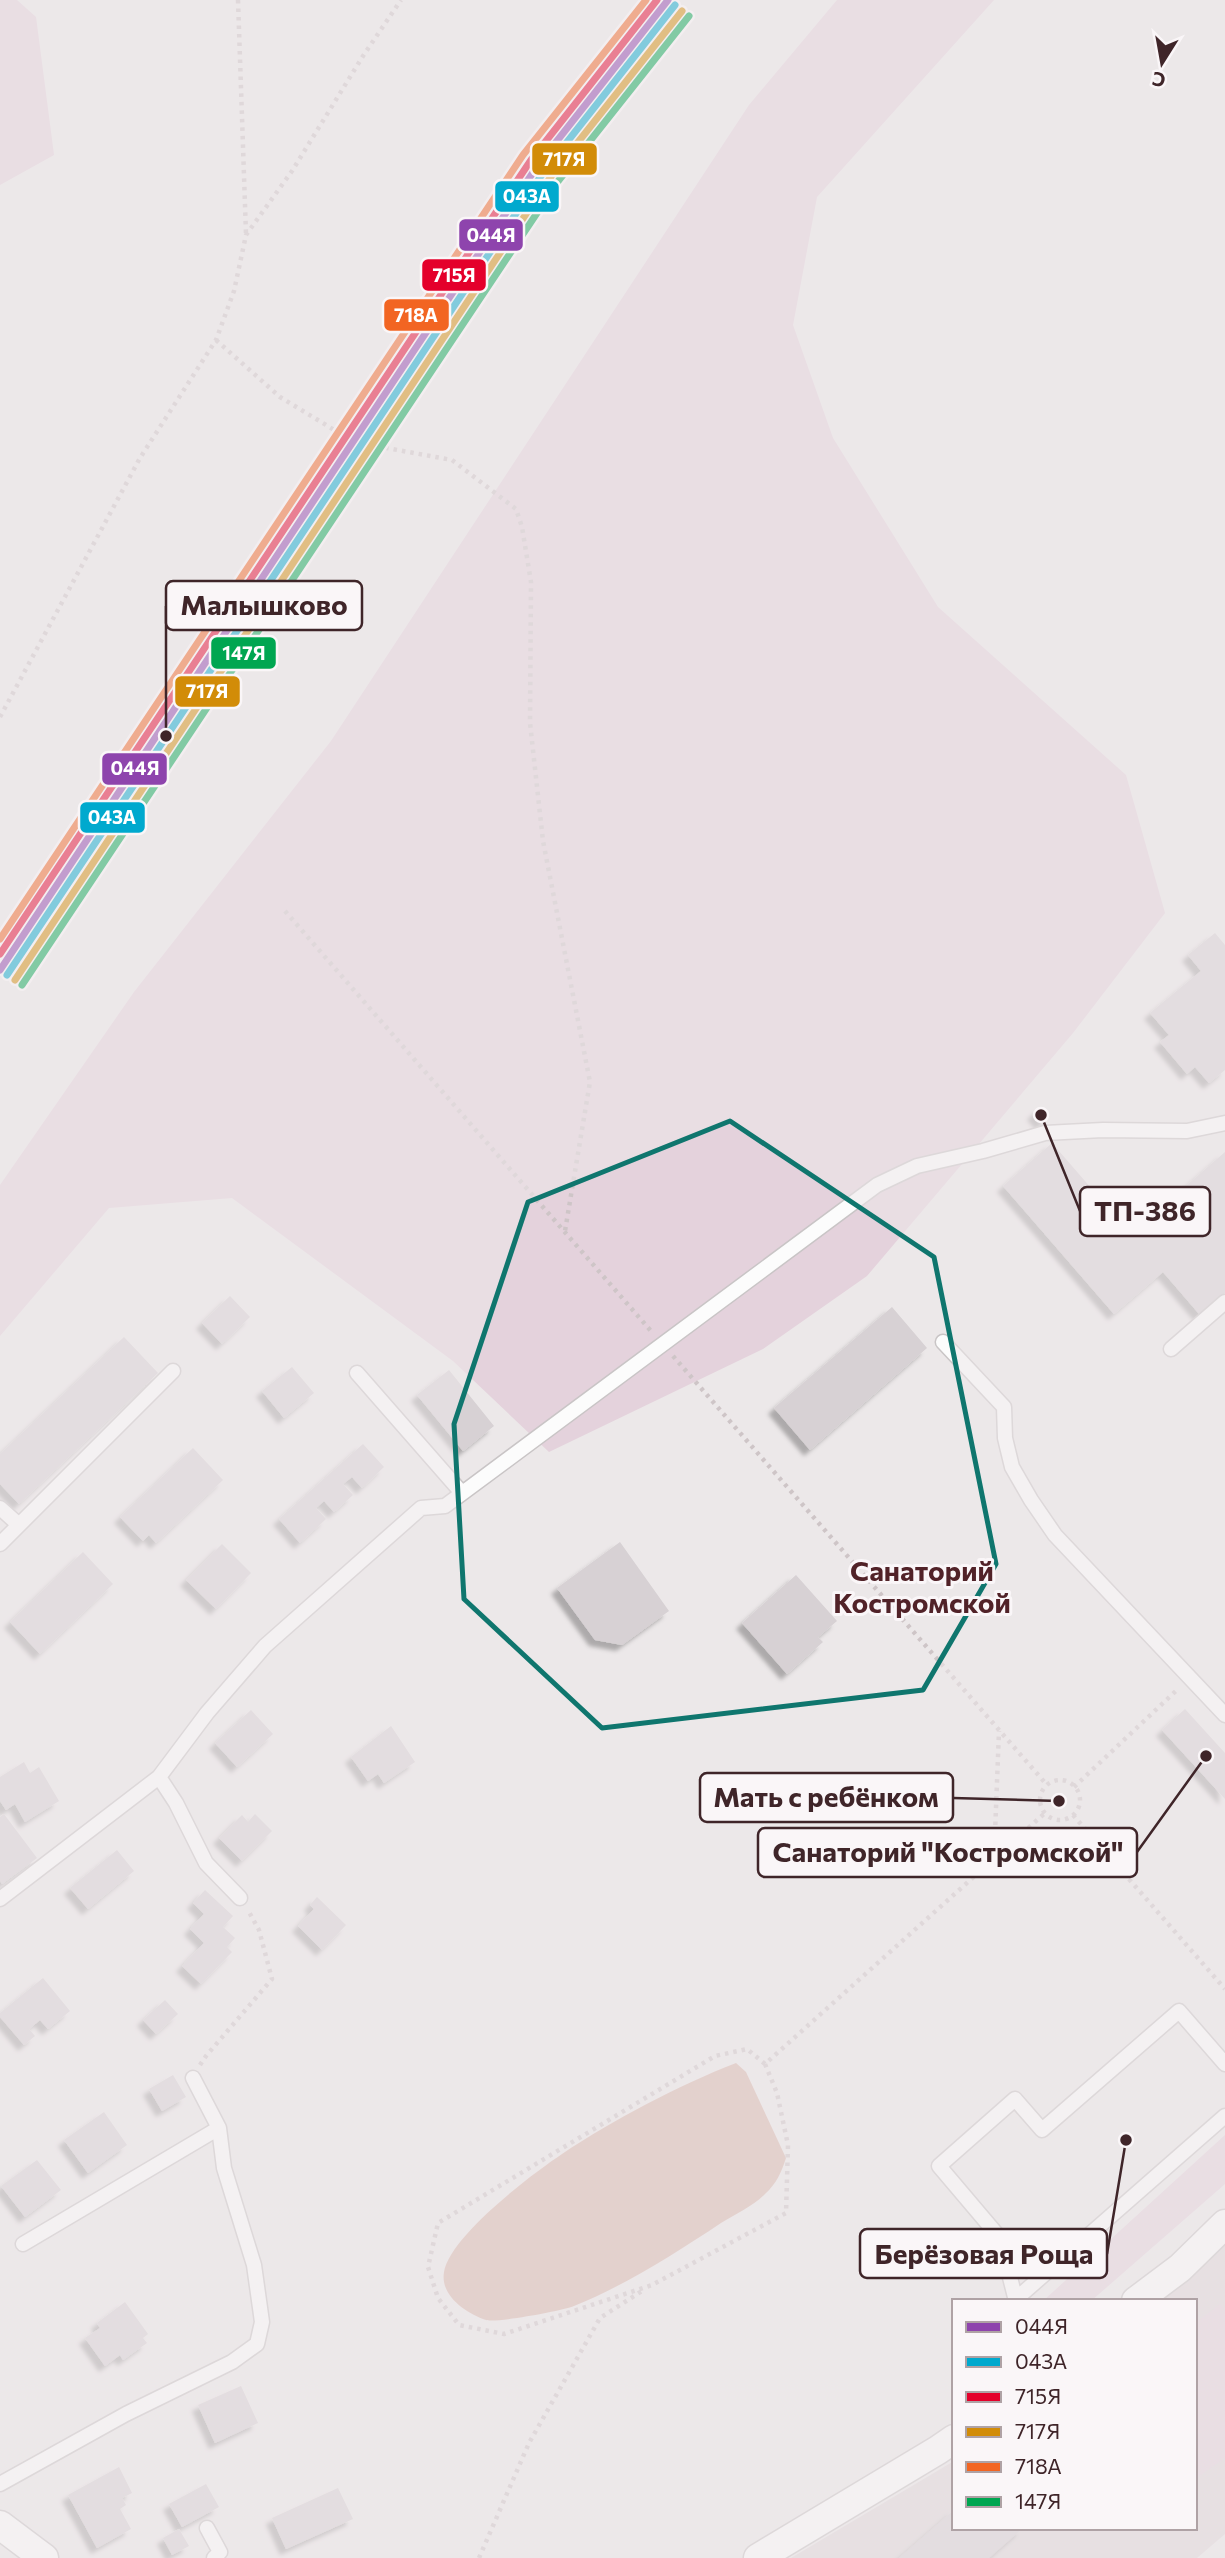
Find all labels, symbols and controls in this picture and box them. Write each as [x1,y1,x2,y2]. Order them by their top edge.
north arrow [1127,28,1197,98]
text: С [1150,68,1167,93]
line badge: 717Я [531,142,598,176]
text: 717Я [543,147,585,170]
line badge: 043А [494,180,560,213]
text: 043А [503,184,552,207]
line badge: 044Я [458,218,524,252]
text: 044Я [466,223,516,246]
line badge: 715Я [421,258,487,292]
text: 715Я [432,263,476,286]
line badge: 718А [383,298,450,332]
text: 718А [394,303,438,326]
callout: Малышково [166,581,362,630]
text: Малышково [180,587,348,621]
line badge: 147Я [210,636,277,670]
text: 147Я [222,641,266,664]
line badge: 717Я [174,675,241,708]
text: 717Я [186,679,228,702]
line badge: 044Я [101,752,168,786]
text: 044Я [110,756,160,779]
line badge: 043А [79,801,146,834]
text: 043А [88,805,137,828]
callout: ТП-386 [1080,1187,1210,1236]
text: ТП-386 [1094,1193,1196,1227]
district label: Санаторий Костромской [833,1553,1011,1619]
callout: Мать с ребёнком [700,1773,953,1822]
text: Мать с ребёнком [713,1779,939,1813]
callout: Санаторий "Костромской" [758,1828,1137,1877]
text: Санаторий "Костромской" [772,1834,1124,1868]
callout: Берёзовая Роща [860,2229,1107,2278]
text: Берёзовая Роща [875,2236,1093,2270]
legend [952,2299,1197,2530]
text: 044Я [1015,2313,1068,2338]
text: 043А [1015,2348,1067,2373]
text: 715Я [1015,2383,1061,2408]
text: 717Я [1015,2418,1060,2443]
text: 718А [1015,2453,1062,2478]
text: 147Я [1015,2488,1061,2513]

